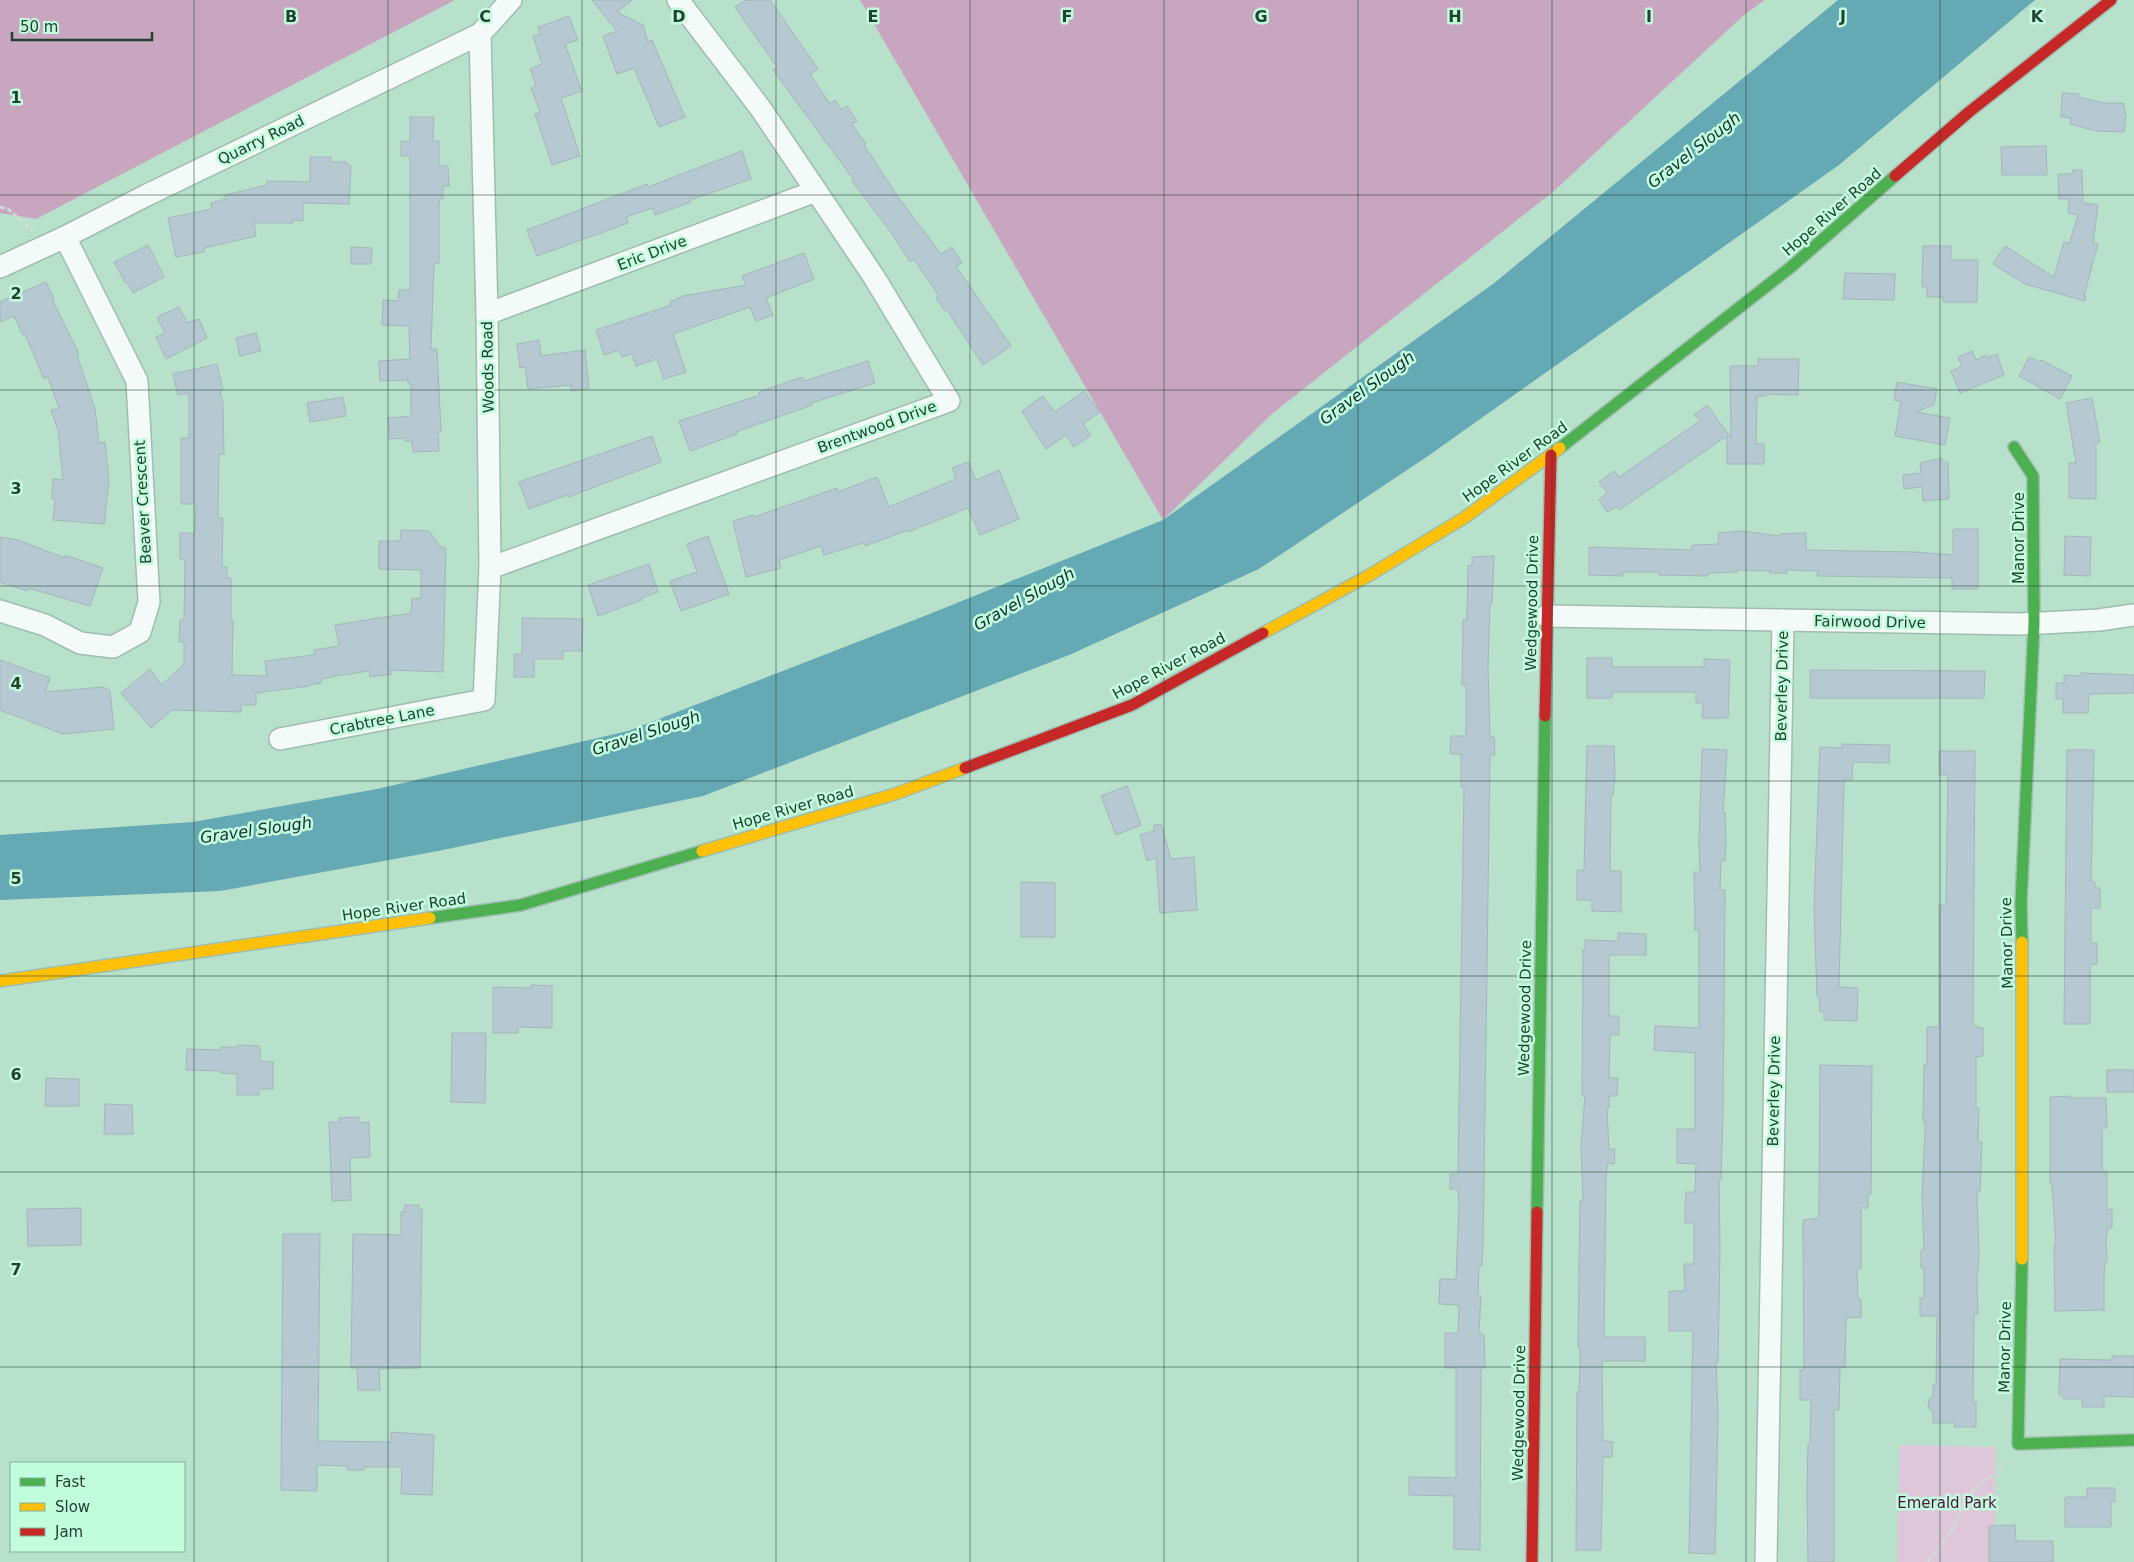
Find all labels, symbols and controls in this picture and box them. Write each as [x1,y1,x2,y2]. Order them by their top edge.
text: B [285,7,297,26]
text: C [479,7,491,26]
text: D [672,7,686,26]
text: E [868,7,878,26]
text: F [1062,7,1072,26]
text: G [1254,7,1268,26]
text: H [1448,7,1462,26]
text: I [1646,7,1652,26]
text: J [1839,7,1846,26]
text: K [2031,7,2044,26]
scale bar [12,10,152,42]
text: 50 m [20,18,58,36]
text: 1 [10,88,22,107]
water label: Gravel Slough [1644,108,1744,192]
street label: Quarry Road [215,111,307,169]
street label: Hope River Road [1779,164,1885,260]
street label: Eric Drive [615,232,689,274]
text: 2 [10,284,22,303]
street label: Woods Road [478,321,498,413]
water label: Gravel Slough [1316,347,1418,429]
street label: Brentwood Drive [815,397,939,457]
street label: Hope River Road [1459,418,1571,506]
street label: Beaver Crescent [131,440,155,564]
text: 3 [10,479,22,498]
street label: Manor Drive [2010,492,2028,584]
street label: Wedgewood Drive [1522,535,1542,671]
water label: Gravel Slough [970,563,1078,635]
street label: Fairwood Drive [1814,612,1926,632]
street label: Hope River Road [1109,629,1229,703]
street label: Beverley Drive [1772,630,1792,742]
text: 4 [10,674,22,693]
street label: Crabtree Lane [328,701,436,739]
water label: Gravel Slough [590,707,702,759]
street label: Hope River Road [730,782,856,834]
water label: Gravel Slough [199,813,313,847]
text: 5 [10,869,22,888]
street label: Hope River Road [341,889,467,925]
street label: Manor Drive [1997,897,2017,989]
street label: Wedgewood Drive [1515,940,1535,1076]
street label: Beverley Drive [1764,1035,1784,1147]
text: 6 [10,1065,22,1084]
text: 7 [10,1260,22,1279]
street label: Manor Drive [1995,1301,2015,1393]
street label: Wedgewood Drive [1509,1345,1529,1481]
legend [10,1462,185,1552]
text: Fast [55,1473,85,1491]
park label: Emerald Park [1897,1494,1997,1512]
text: Slow [55,1498,90,1516]
text: Jam [54,1523,83,1541]

